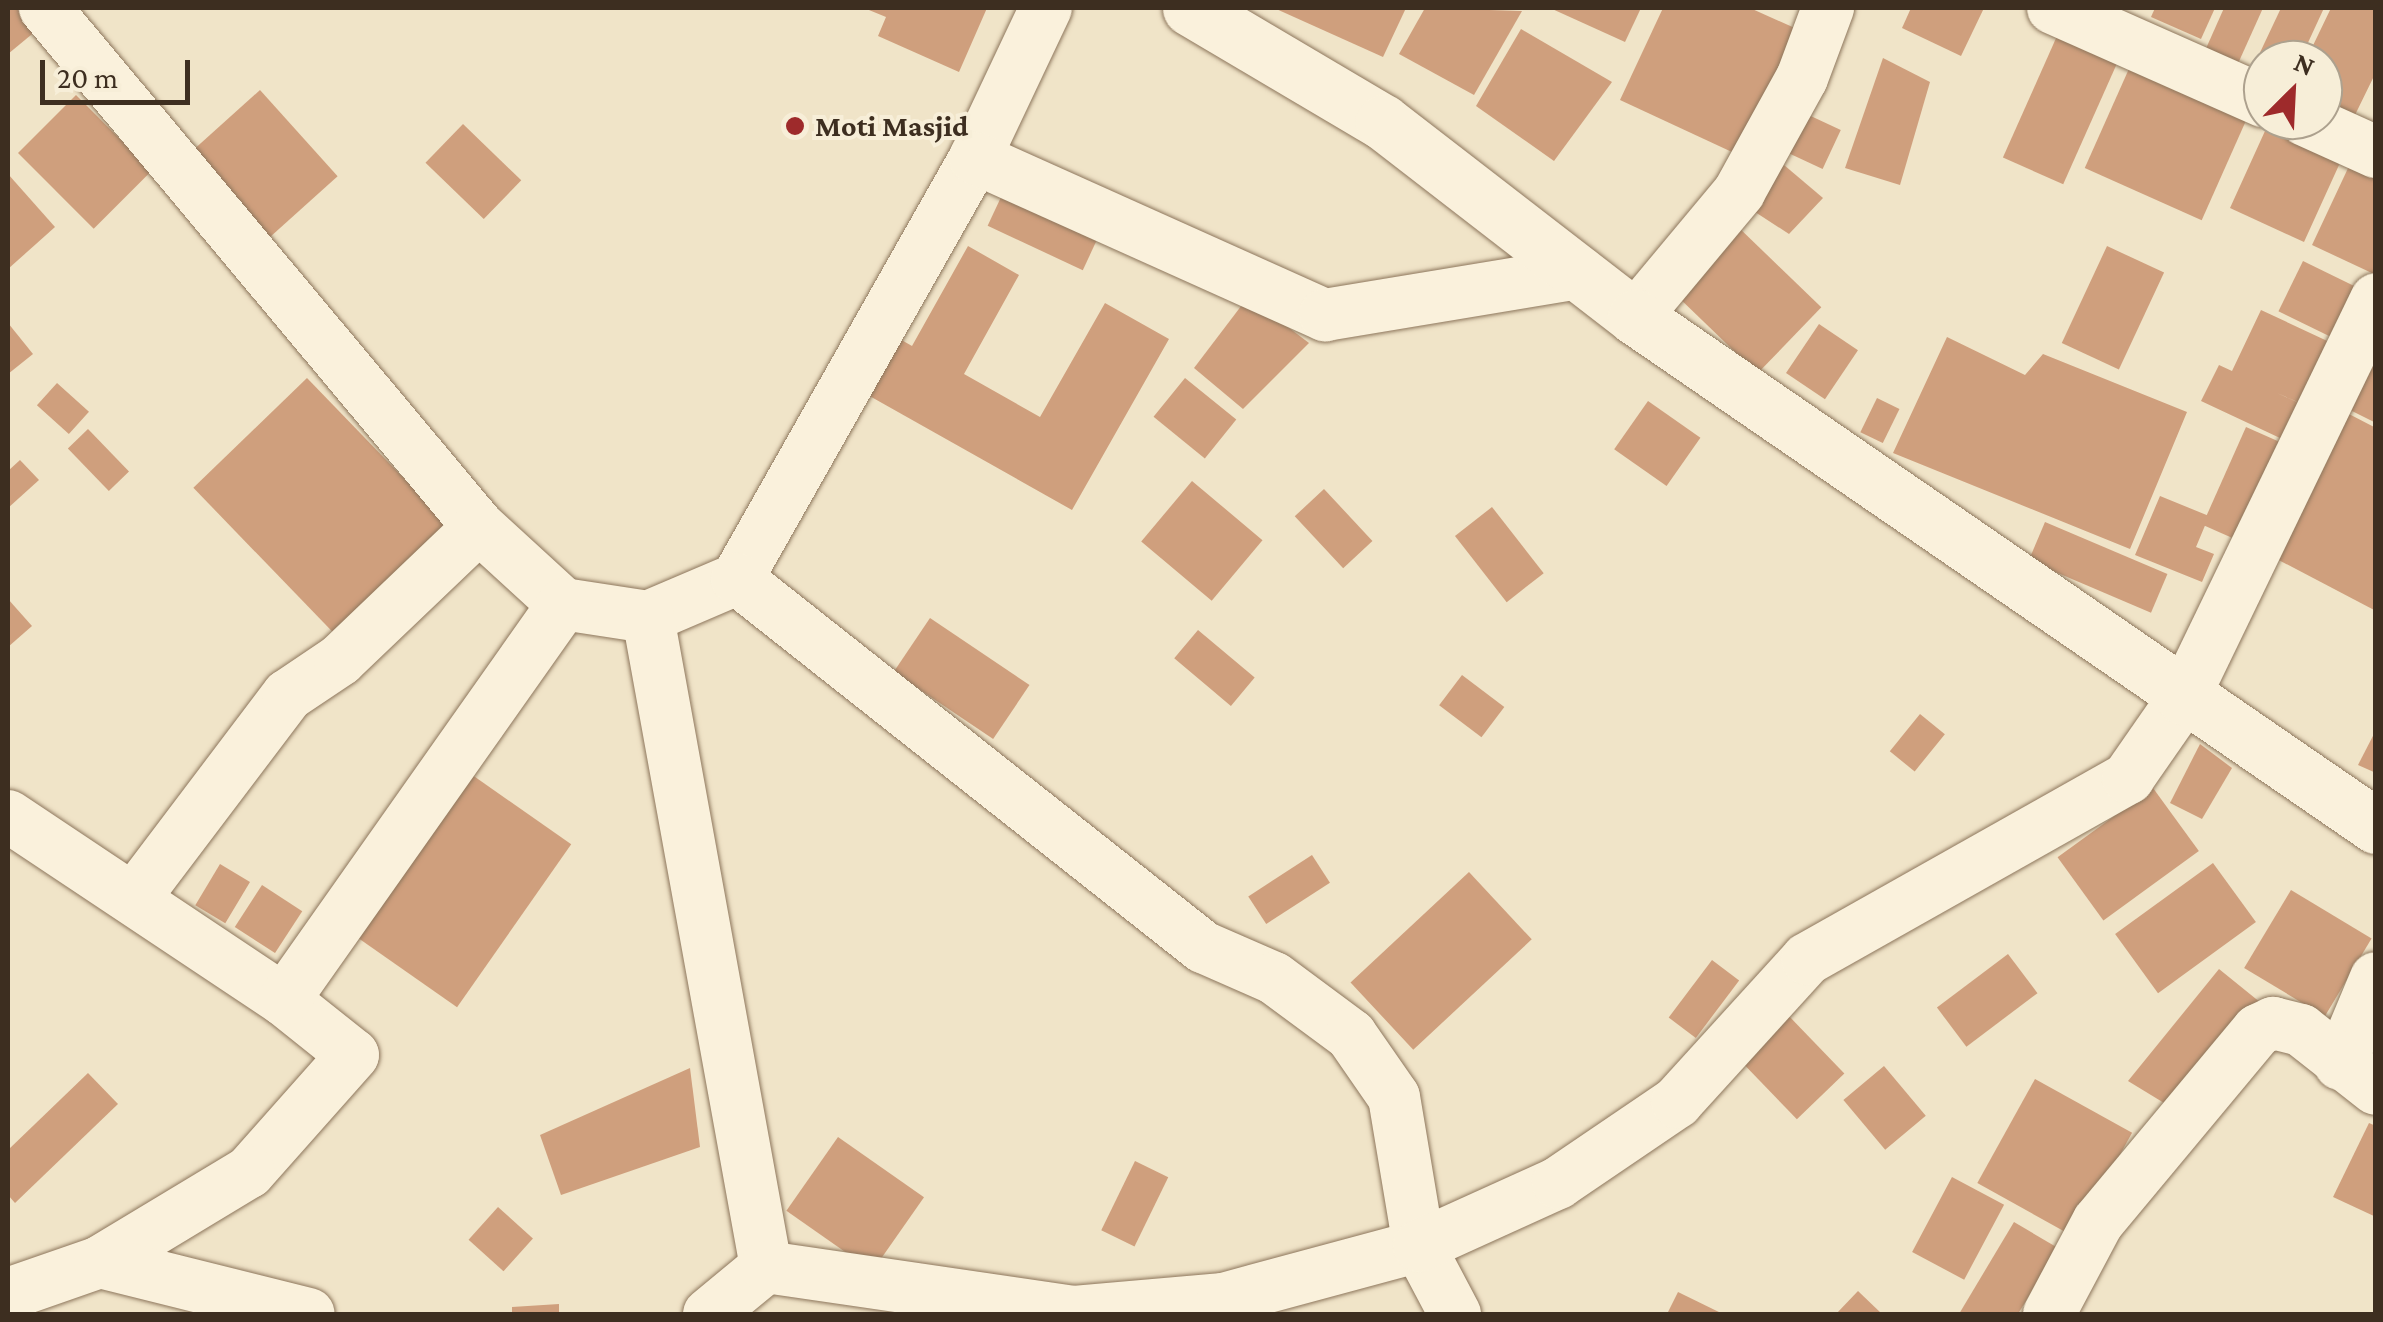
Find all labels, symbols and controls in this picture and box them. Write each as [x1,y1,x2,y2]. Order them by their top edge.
scale bar [45,40,195,102]
north arrow [2243,40,2343,140]
text: N [2290,46,2320,82]
text: 20 m [57,61,118,94]
place label: Moti Masjid [815,108,968,144]
marker: Moti Masjid [784,115,806,137]

